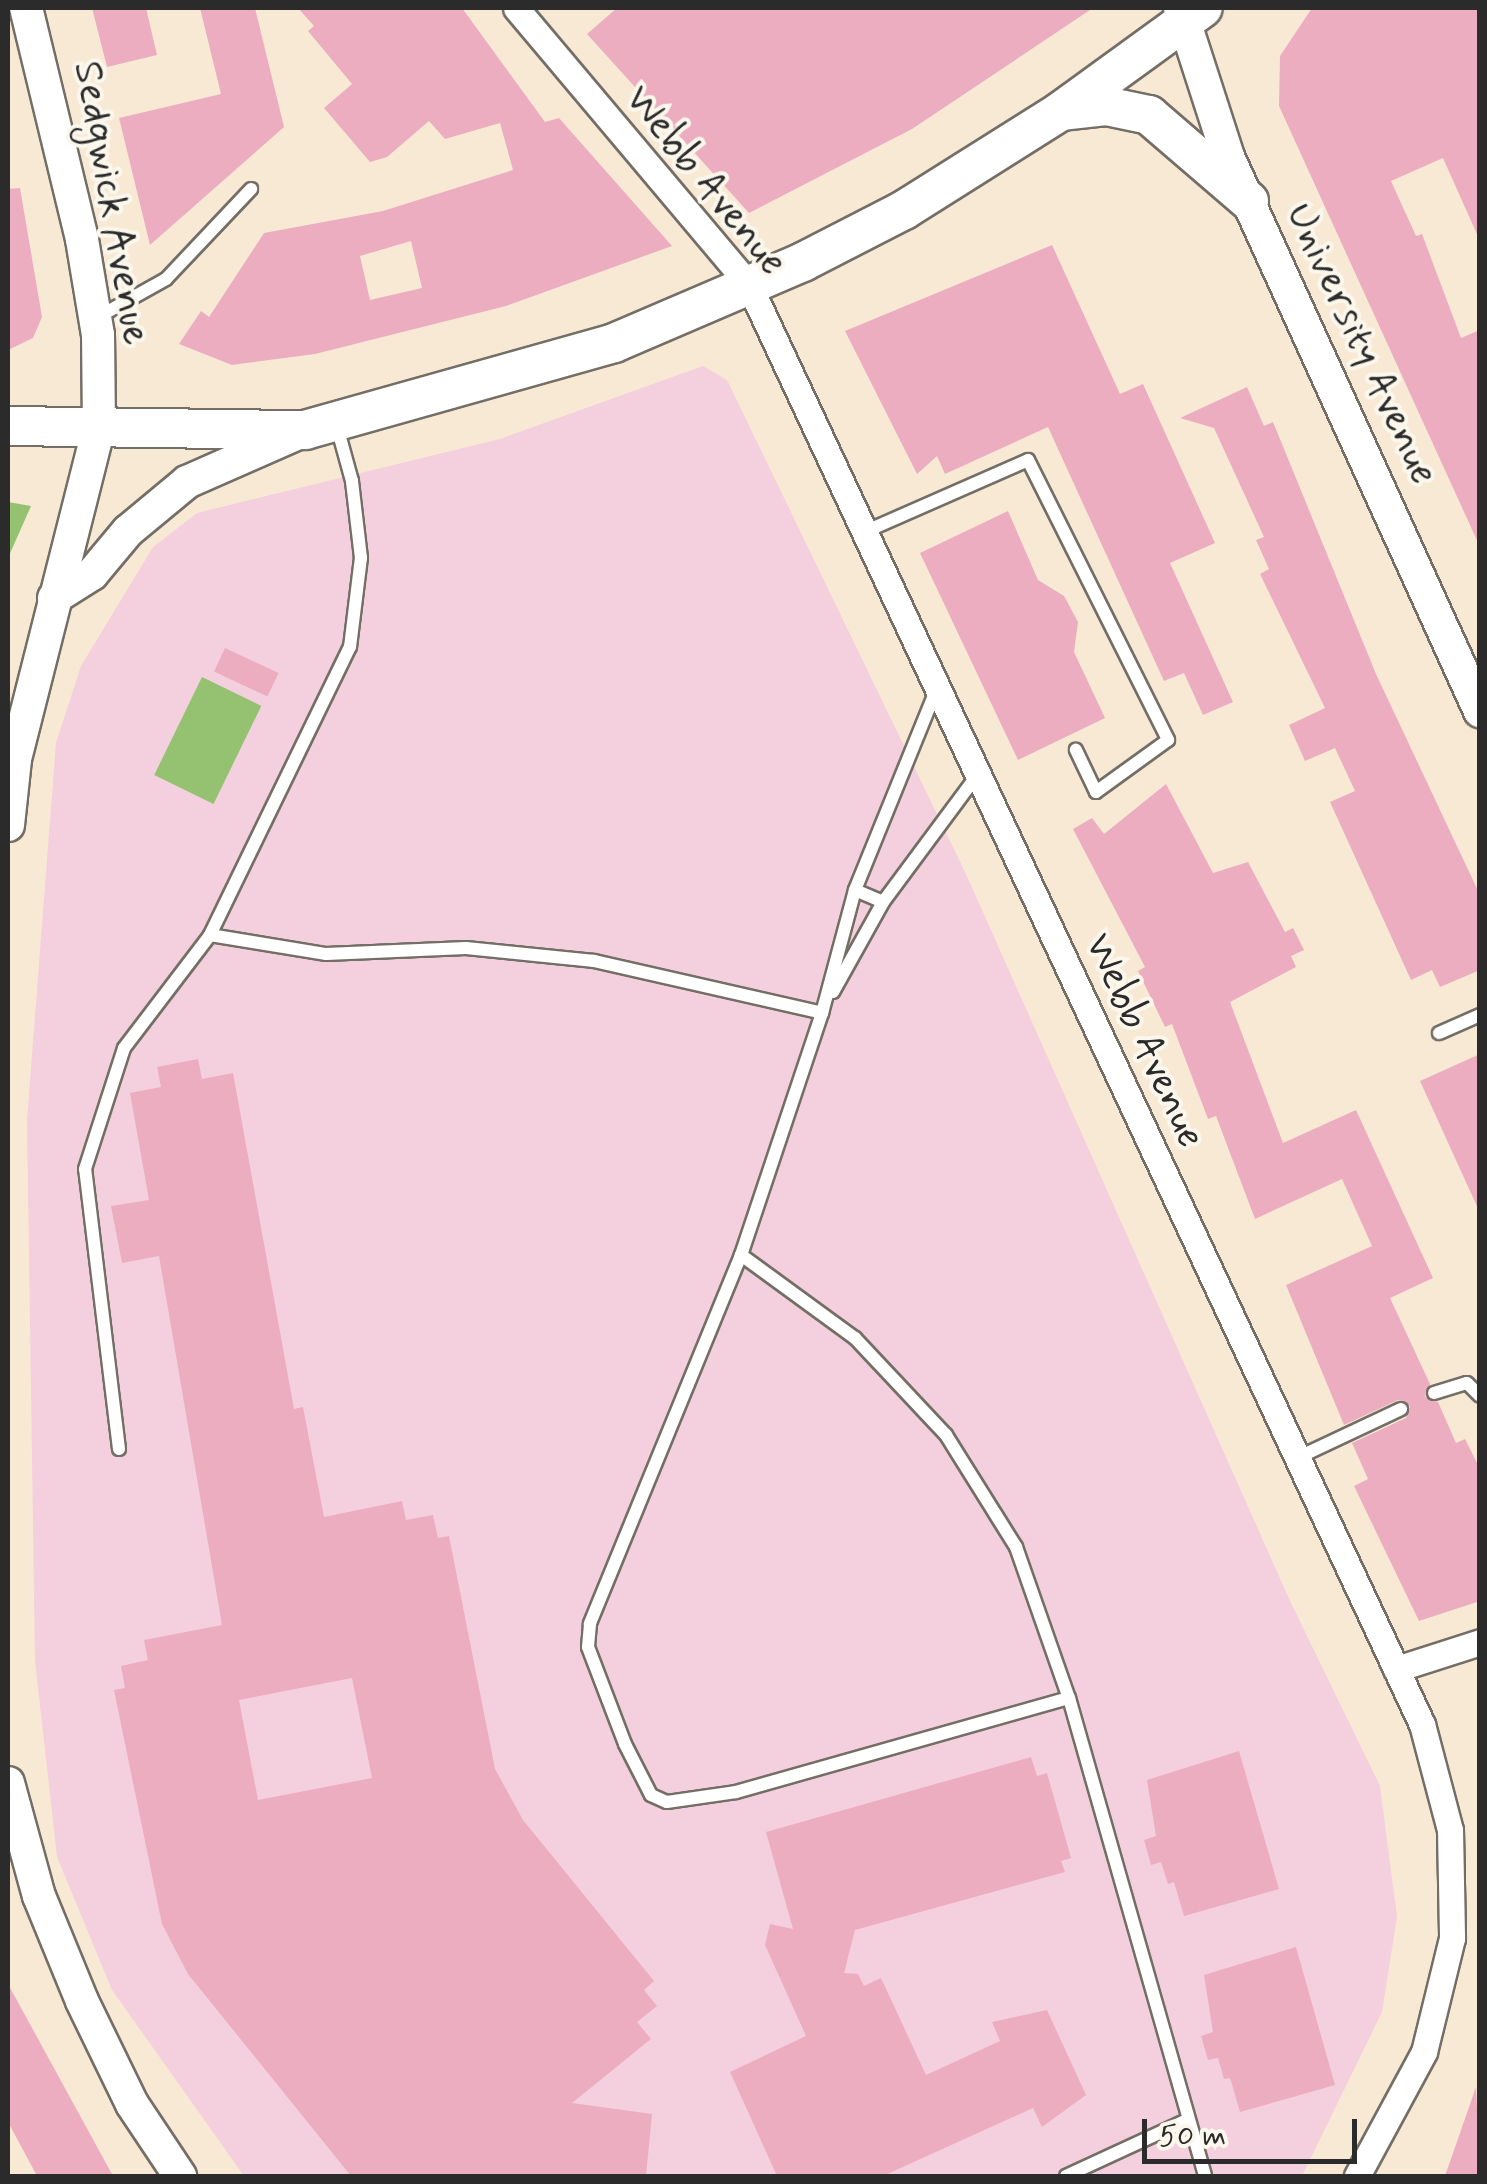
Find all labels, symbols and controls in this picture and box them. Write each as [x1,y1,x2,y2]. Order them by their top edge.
street label: Sedgwick Avenue [62,54,160,352]
street label: Webb Avenue [612,74,798,288]
street label: University Avenue [1274,193,1448,495]
street label: Webb Avenue [1072,924,1216,1158]
scale bar [1147,2099,1362,2161]
text: 50 m [1159,2117,1226,2156]

